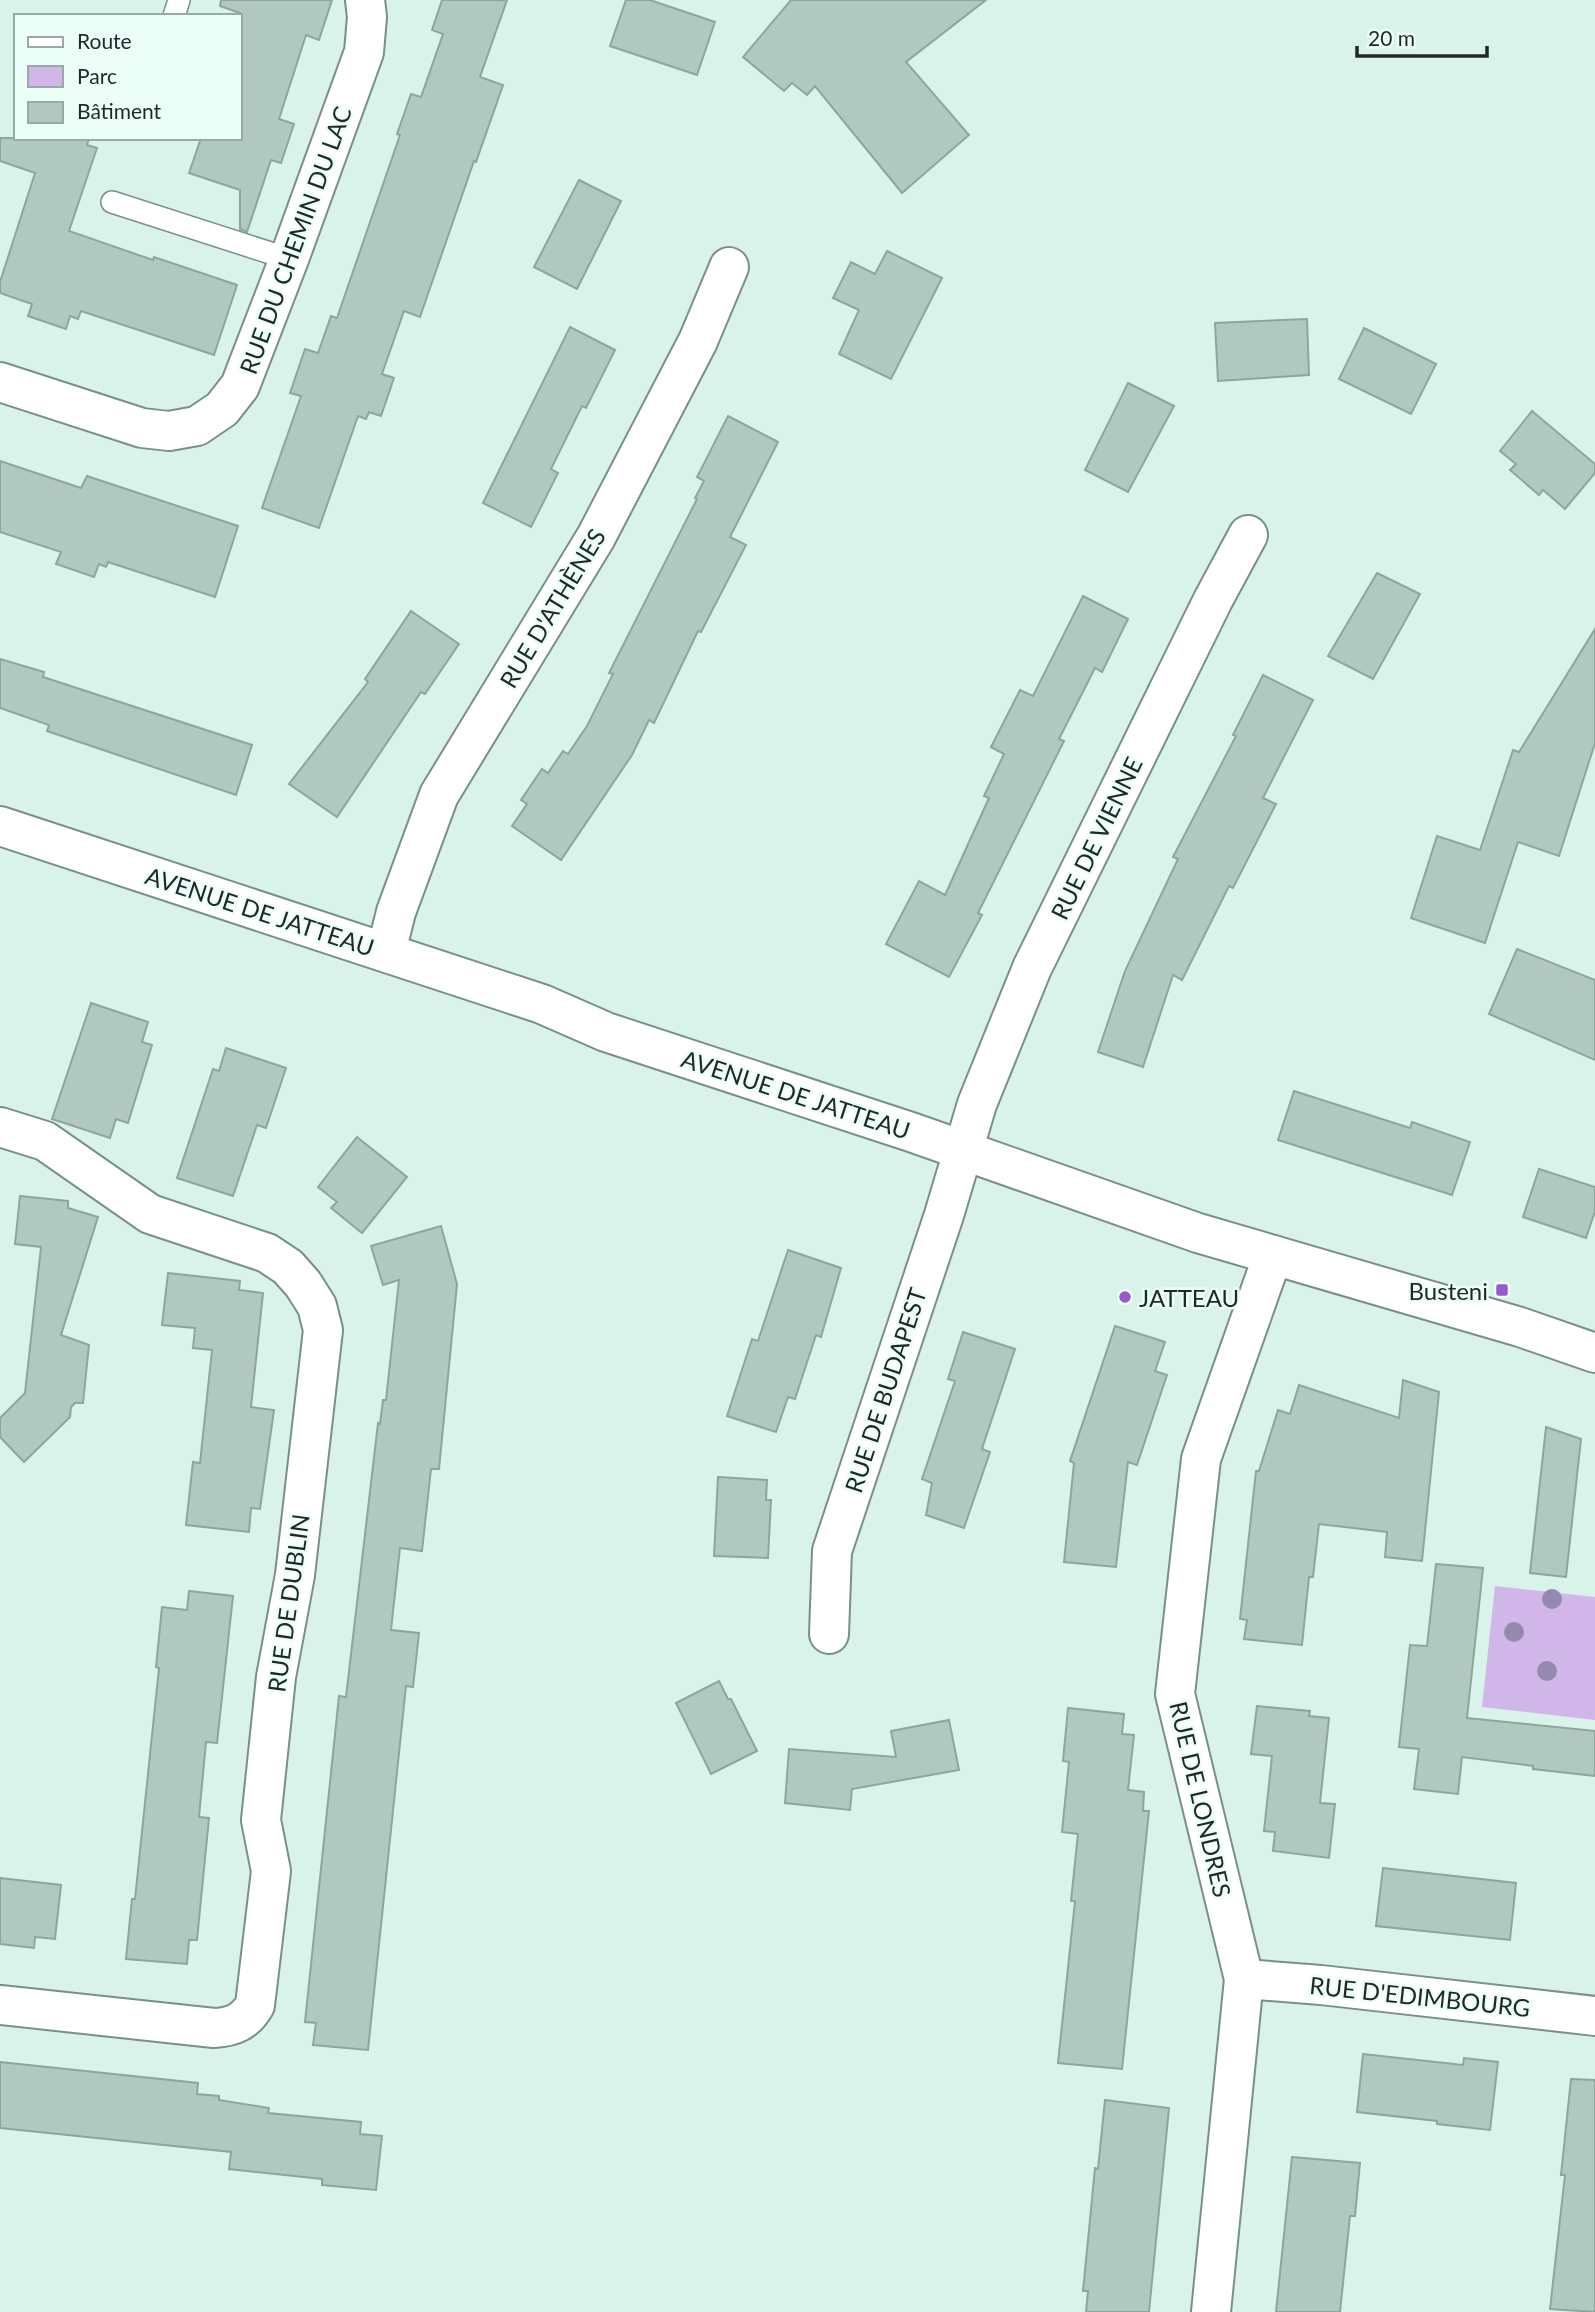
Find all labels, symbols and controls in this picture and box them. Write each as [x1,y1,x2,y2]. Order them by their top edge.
legend [14,14,242,140]
scale bar [1357,14,1486,58]
text: 20 m [1368,25,1415,50]
text: Route [77,28,132,53]
text: Parc [77,63,117,88]
text: Bâtiment [77,98,162,123]
street label: RUE DU CHEMIN DU LAC [233,102,357,378]
street label: RUE D'ATHÈNES [493,523,611,693]
street label: RUE DE VIENNE [1044,752,1148,924]
street label: AVENUE DE JATTEAU [142,860,378,962]
street label: AVENUE DE JATTEAU [678,1043,914,1145]
place label: Busteni [1409,1276,1488,1305]
marker: Busteni [1494,1282,1510,1298]
place label: JATTEAU [1139,1283,1239,1312]
street label: RUE DE BUDAPEST [838,1284,932,1496]
marker: JATTEAU [1117,1289,1133,1305]
street label: RUE DE DUBLIN [261,1512,315,1694]
street label: RUE DE LONDRES [1164,1698,1238,1900]
street label: RUE D'EDIMBOURG [1308,1970,1532,2022]

